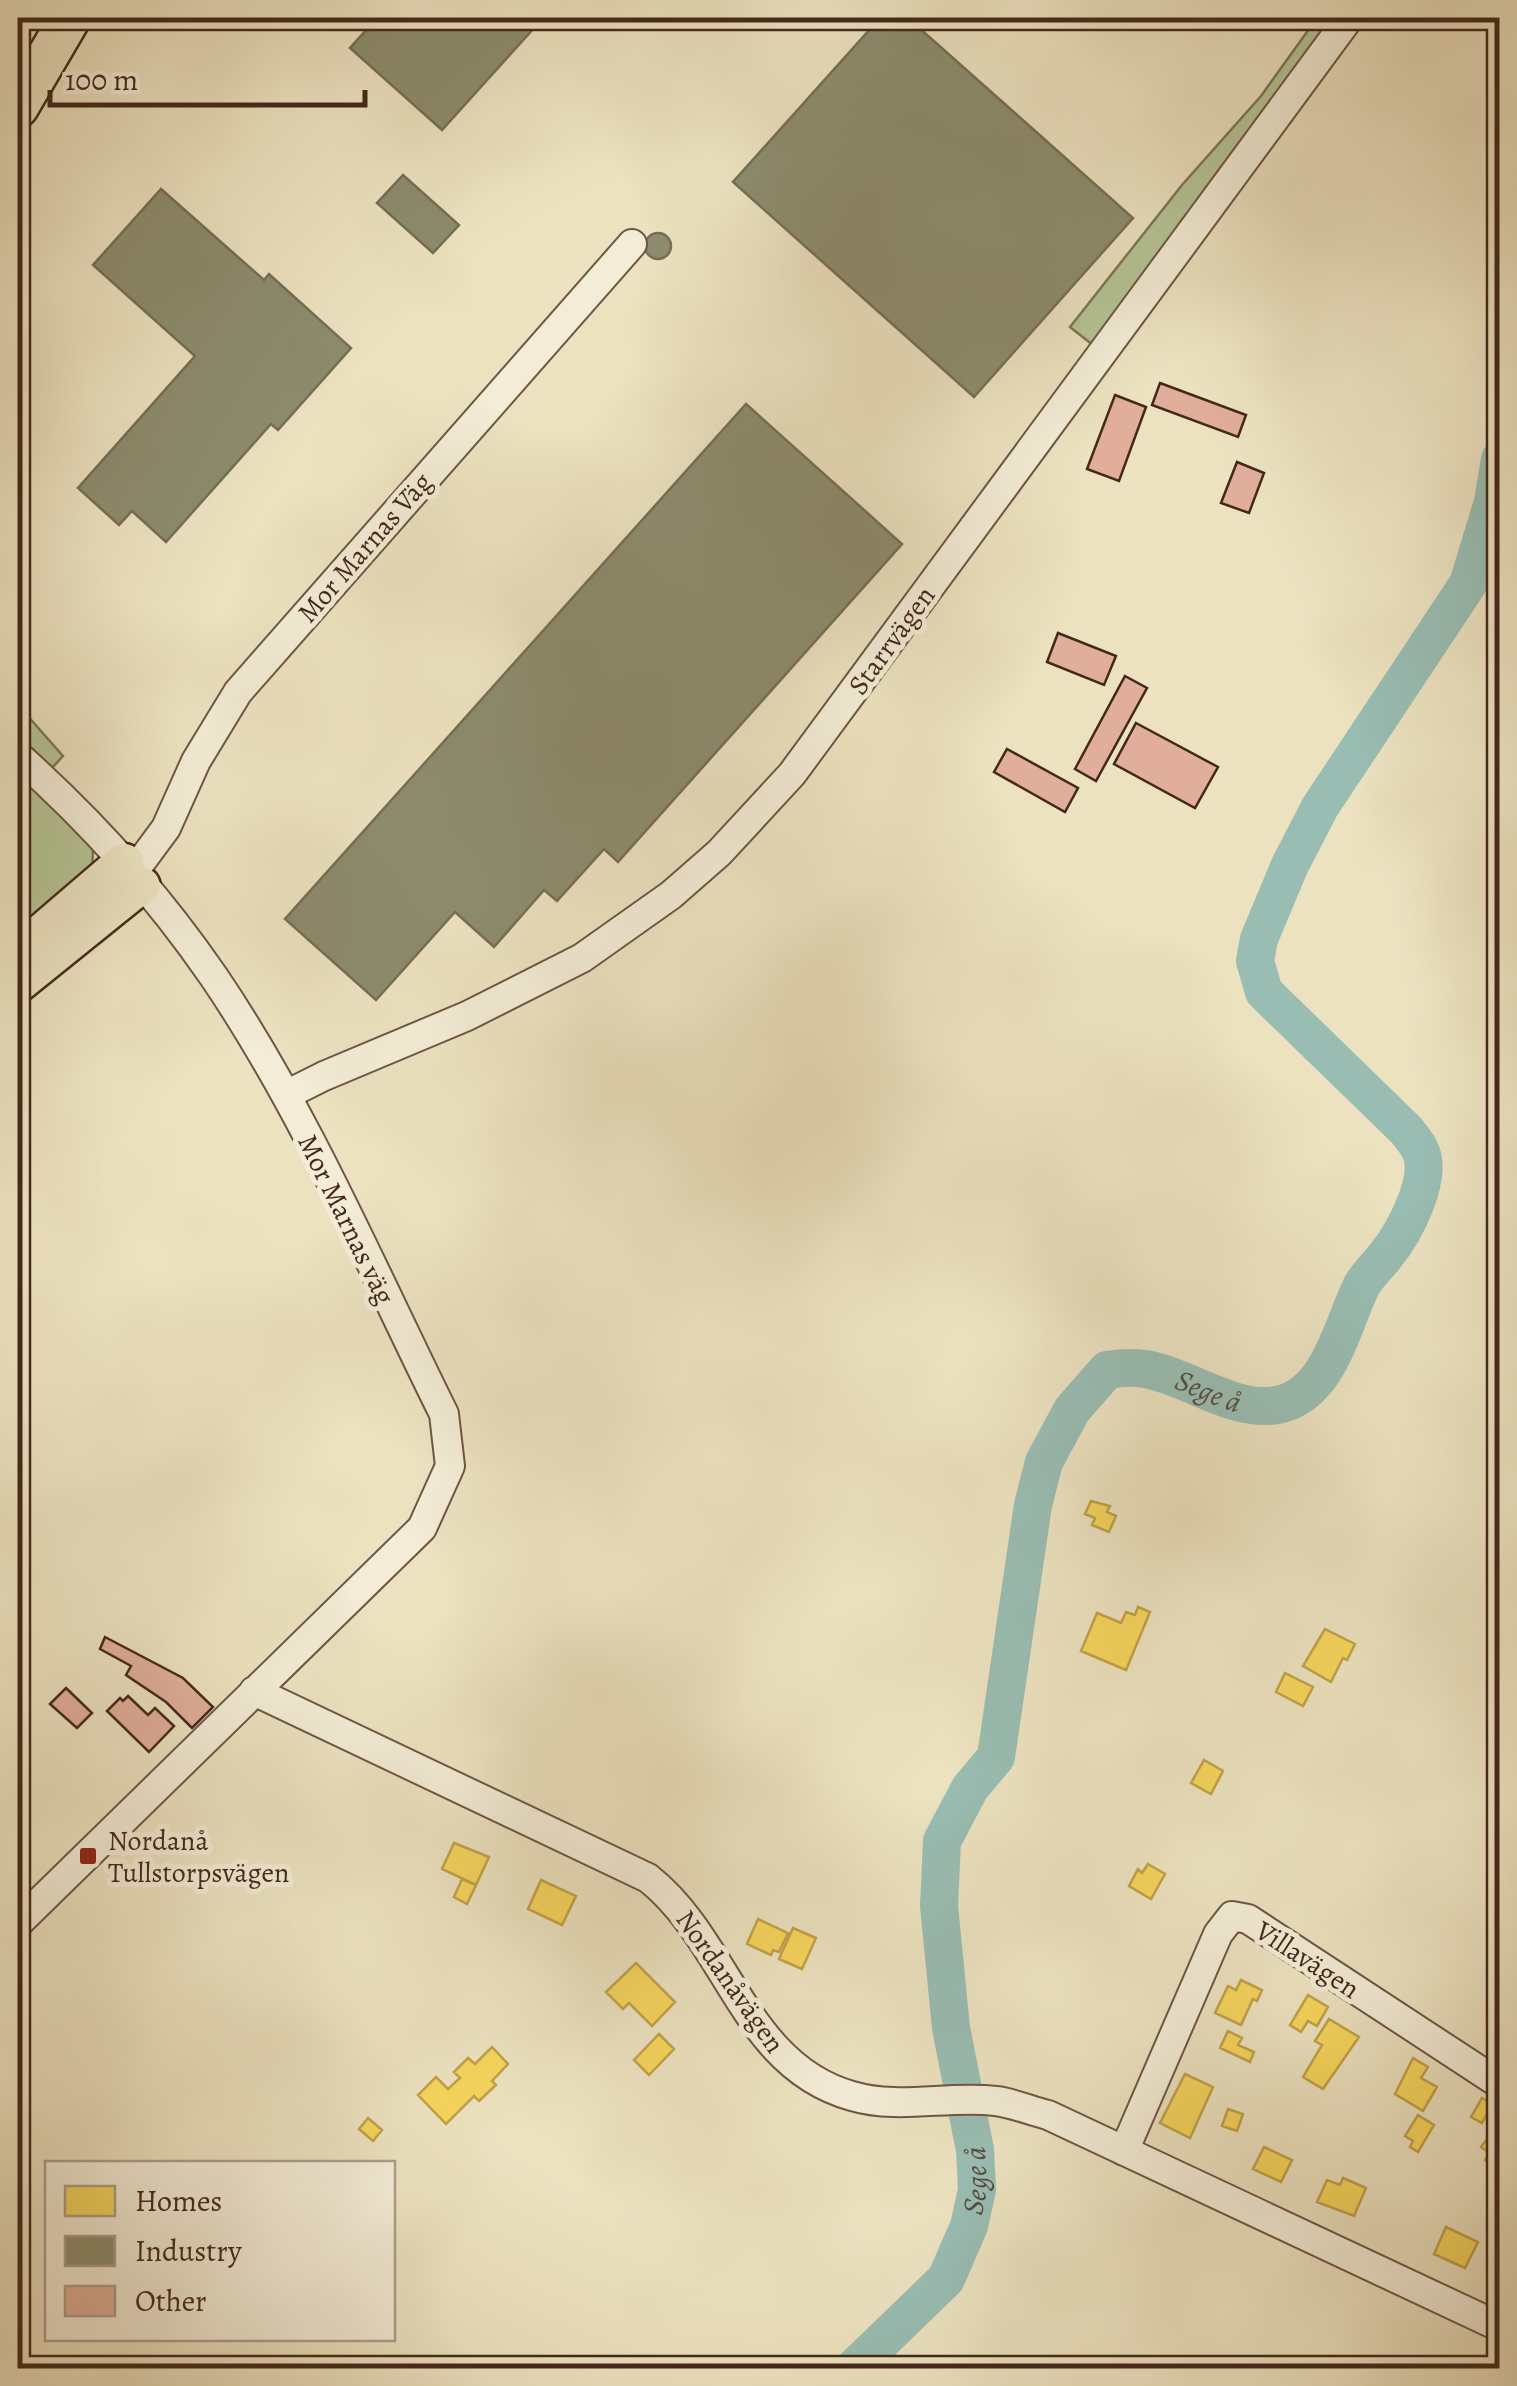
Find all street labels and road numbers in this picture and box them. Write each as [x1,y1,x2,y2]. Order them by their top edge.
street label: Mor Marnas Väg [289,464,441,631]
street label: Starrvägen [839,578,944,703]
street label: Mor Marnas väg [289,1128,404,1311]
street label: Nordanåvägen [667,1902,794,2061]
street label: Villavägen [1247,1911,1367,2008]

